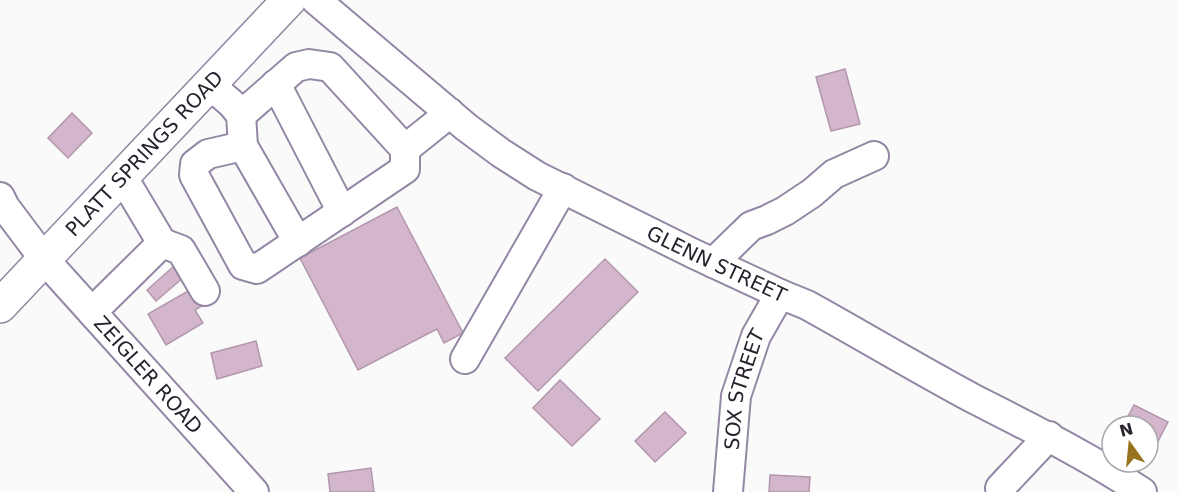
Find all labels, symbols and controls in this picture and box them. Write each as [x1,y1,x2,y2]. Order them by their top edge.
street label: PLATT SPRINGS ROAD [60,66,228,241]
street label: GLENN STREET [643,220,791,308]
street label: ZEIGLER ROAD [89,311,208,439]
street label: SOX STREET [720,324,770,451]
north arrow [1100,414,1160,474]
text: N [1117,419,1135,441]

